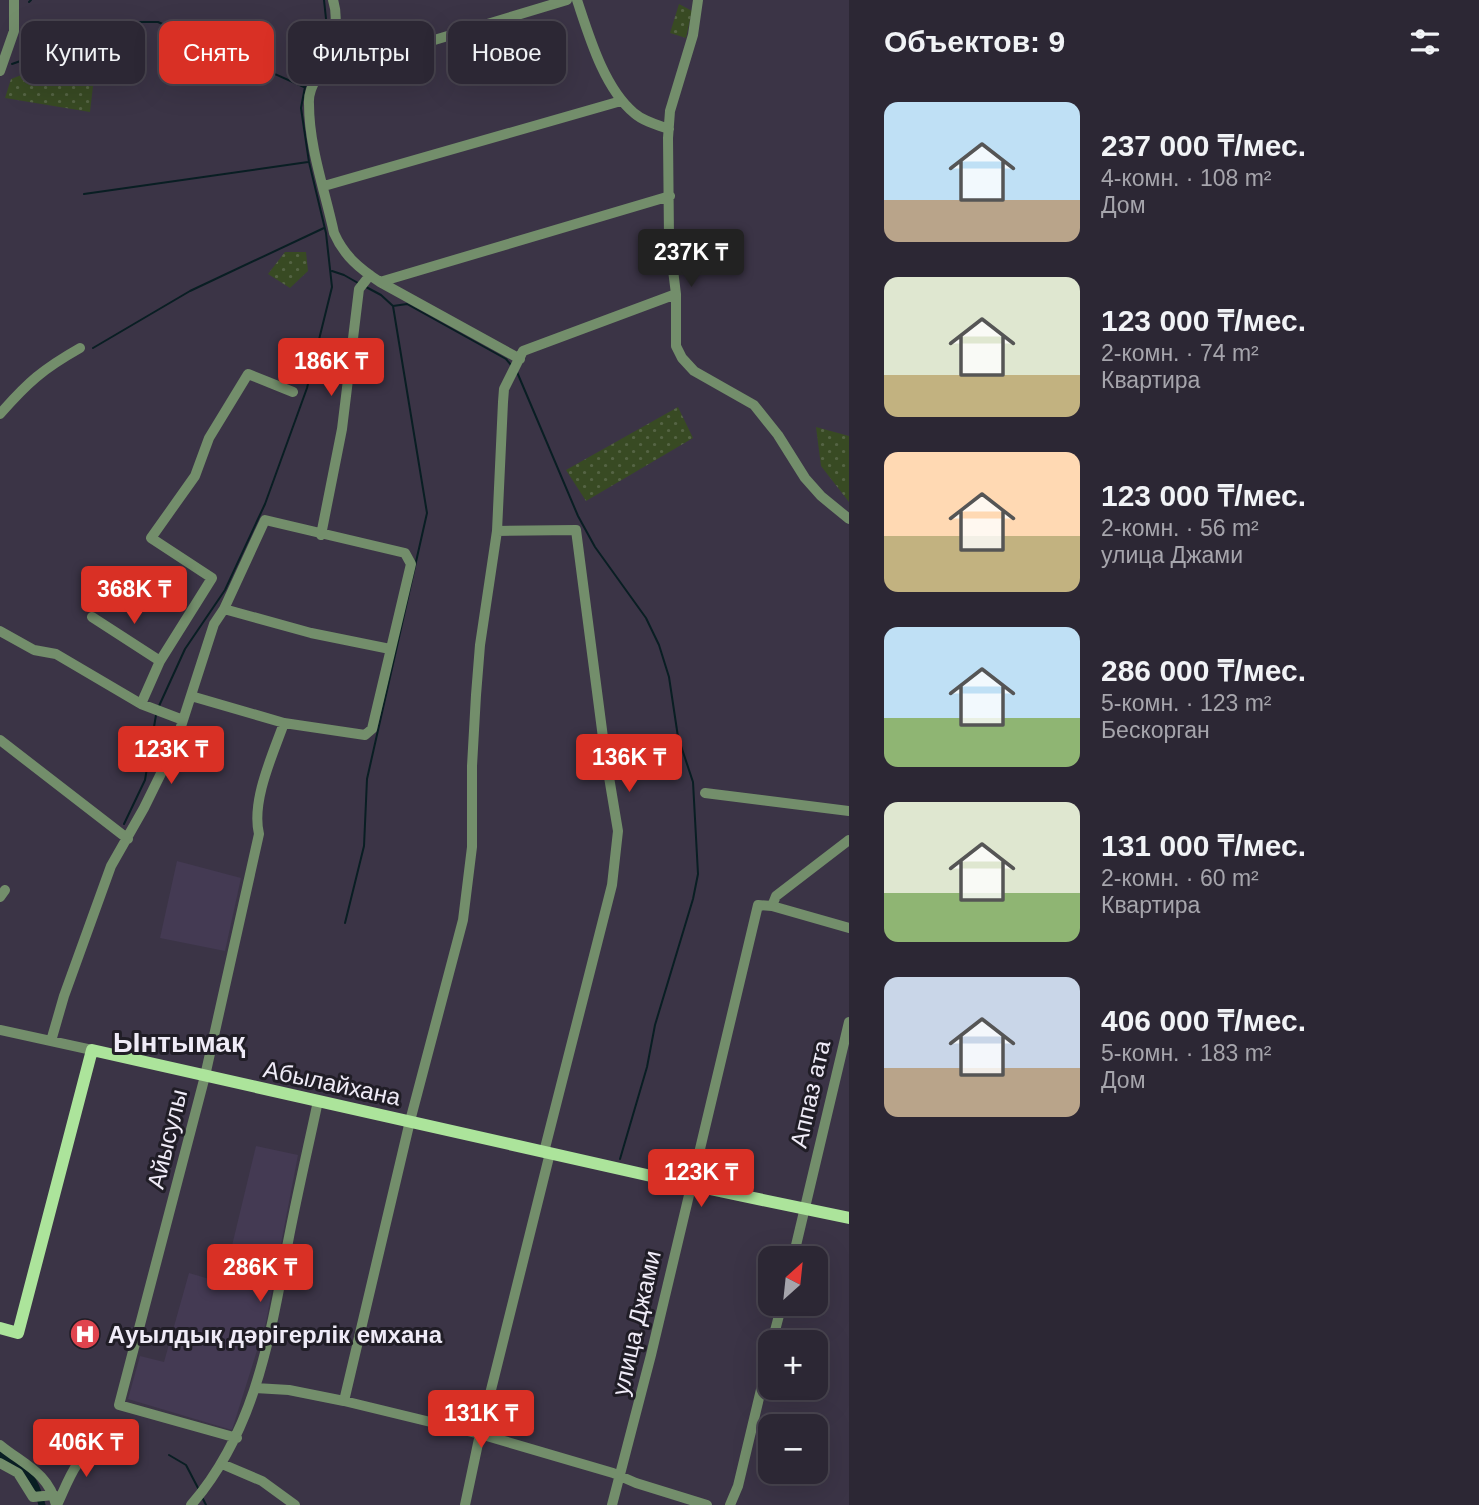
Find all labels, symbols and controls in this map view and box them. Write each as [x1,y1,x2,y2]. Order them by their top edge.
chip: Купить [21,21,145,84]
chip: Снять [159,21,274,84]
chip: Фильтры [288,21,434,84]
chip: Новое [448,21,566,84]
icon: filters [1406,23,1444,61]
text: Объектов: 9 [884,25,1065,58]
text: 237 000 ₸/мес. [1101,129,1306,162]
icon: home [940,130,1024,214]
text: 4-комн. · 108 m² [1101,165,1272,191]
text: Дом [1101,192,1145,218]
pin: 237K ₸ [634,230,748,289]
text: 237K ₸ [654,239,728,265]
text: 123 000 ₸/мес. [1101,304,1306,337]
icon: home [940,305,1024,389]
pin: 186K ₸ [274,338,388,398]
text: 2-комн. · 74 m² [1101,340,1259,366]
text: 186K ₸ [294,348,368,374]
text: Квартира [1101,367,1200,393]
text: 123 000 ₸/мес. [1101,479,1306,512]
icon: home [940,480,1024,564]
text: 2-комн. · 56 m² [1101,515,1259,541]
text: улица Джами [1101,542,1243,568]
pin: 368K ₸ [77,566,191,626]
text: 368K ₸ [97,576,171,602]
text: 286 000 ₸/мес. [1101,654,1306,687]
icon: home [940,655,1024,739]
text: 5-комн. · 123 m² [1101,690,1272,716]
text: Бескорган [1101,717,1210,743]
pin: 123K ₸ [114,726,228,786]
pin: 136K ₸ [572,734,686,794]
text: 123K ₸ [134,736,208,762]
text: 136K ₸ [592,744,666,770]
text: 131 000 ₸/мес. [1101,829,1306,862]
icon: home [940,830,1024,914]
text: 2-комн. · 60 m² [1101,865,1259,891]
text: Квартира [1101,892,1200,918]
text: 406 000 ₸/мес. [1101,1004,1306,1037]
icon: home [940,1005,1024,1089]
district label: Ынтымақ [113,1027,246,1058]
street label: Аппаз ата [785,1037,836,1150]
text: 5-комн. · 183 m² [1101,1040,1272,1066]
street label: Абылайхана [261,1055,404,1111]
text: Дом [1101,1067,1145,1093]
street label: Айысулы [142,1087,192,1191]
pin: 123K ₸ [644,1150,758,1209]
text: 123K ₸ [664,1159,738,1185]
pin: 286K ₸ [203,1244,317,1304]
north arrow [758,1246,828,1316]
map controls [758,1246,828,1484]
street label: улица Джами [606,1248,666,1398]
text: 286K ₸ [223,1254,297,1280]
hospital icon: Ауылдық дәрігерлік емхана [68,1317,102,1351]
place label: Ауылдық дәрігерлік емхана [108,1321,443,1348]
button: + [758,1330,828,1400]
pin: 131K ₸ [424,1390,538,1450]
text: 131K ₸ [444,1400,518,1426]
button: − [758,1414,828,1484]
pin: 406K ₸ [29,1420,143,1479]
text: 406K ₸ [49,1429,123,1455]

